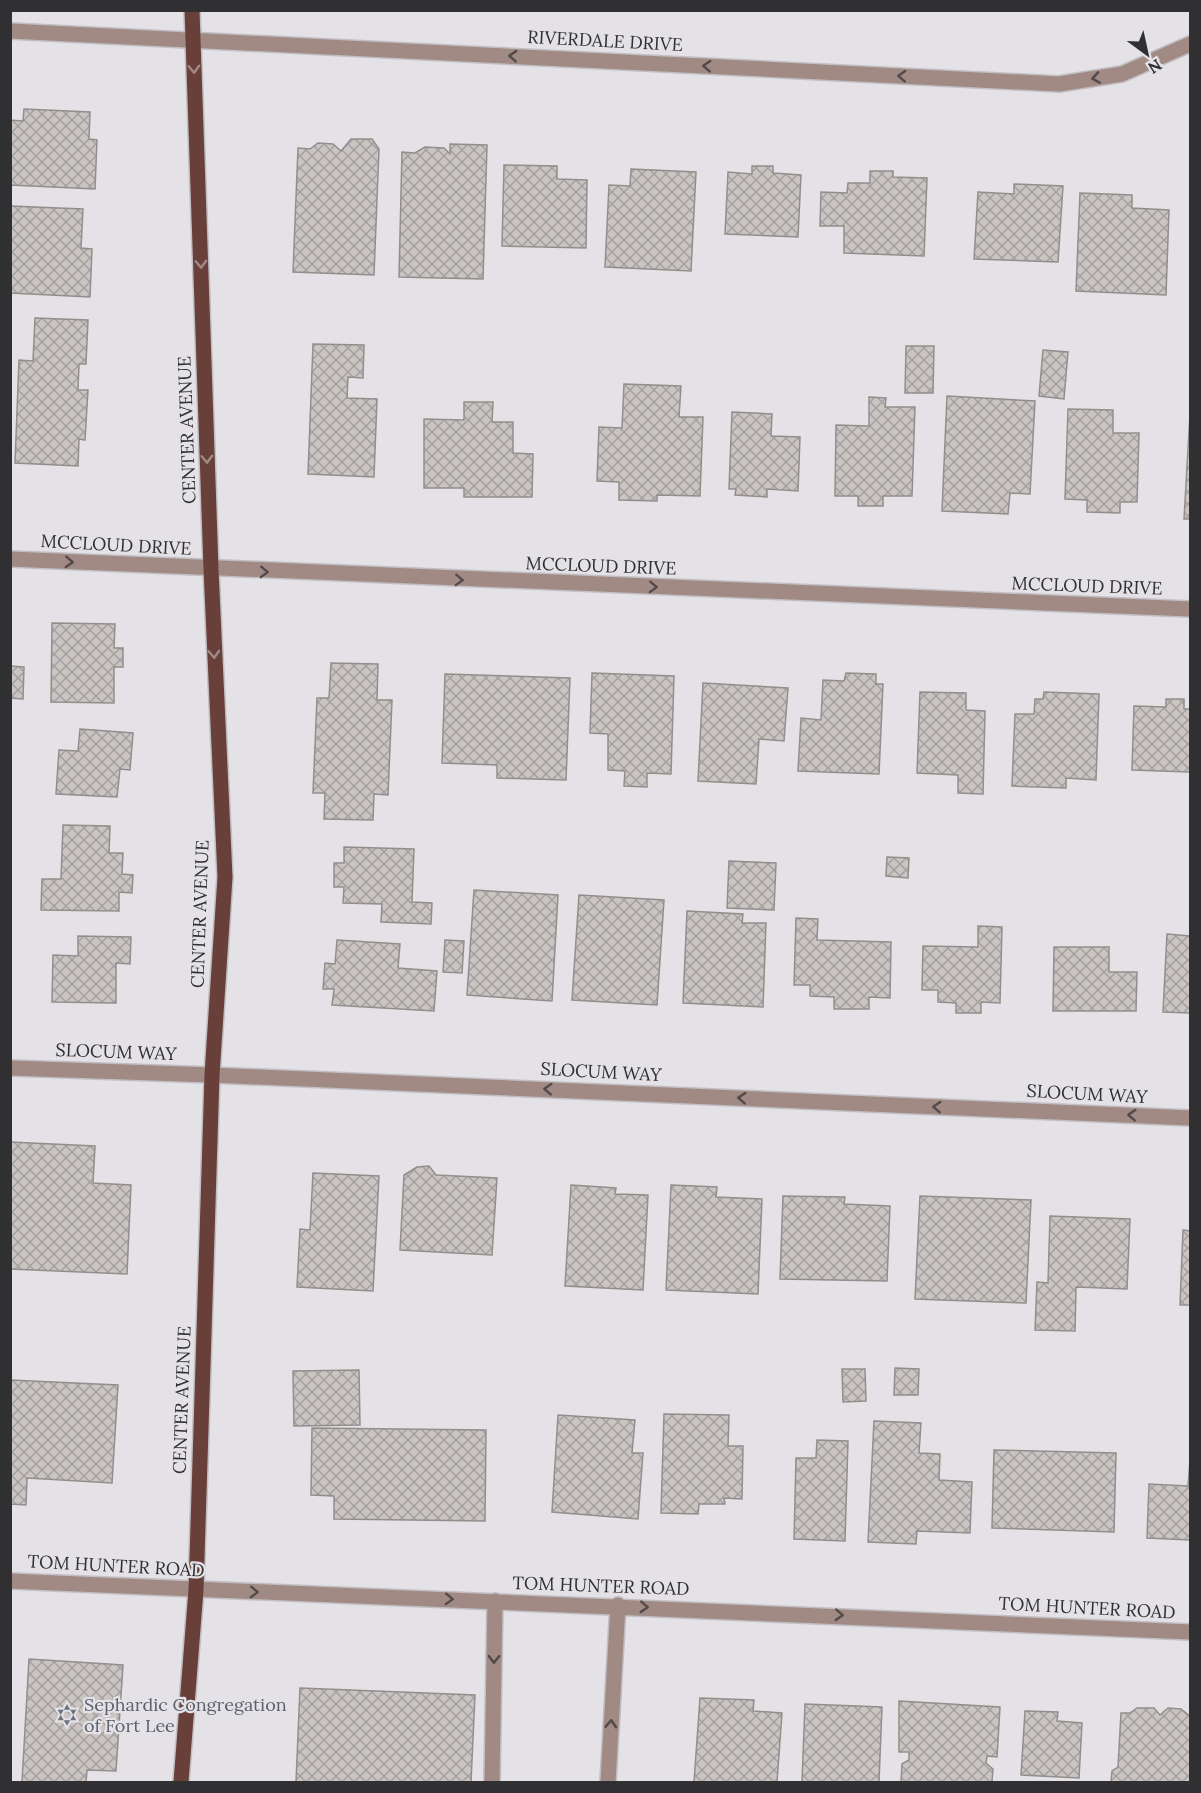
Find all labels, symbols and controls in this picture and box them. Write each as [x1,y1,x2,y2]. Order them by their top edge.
north arrow [1117,24,1177,84]
street label: RIVERDALE DRIVE [527,25,683,56]
one-way arrow [508,50,517,63]
text: N [1145,55,1166,78]
one-way arrow [703,60,712,73]
one-way arrow [188,64,201,73]
one-way arrow [898,70,907,83]
one-way arrow [1092,71,1102,84]
one-way arrow [194,259,207,268]
street label: CENTER AVENUE [172,356,201,504]
one-way arrow [201,454,213,463]
street label: MCCLOUD DRIVE [40,529,192,560]
street label: MCCLOUD DRIVE [525,551,677,580]
one-way arrow [64,555,73,568]
one-way arrow [259,565,268,578]
street label: MCCLOUD DRIVE [1011,571,1163,600]
one-way arrow [454,573,463,586]
one-way arrow [649,581,658,594]
one-way arrow [208,649,221,658]
street label: CENTER AVENUE [185,840,214,988]
street label: SLOCUM WAY [55,1038,178,1065]
street label: SLOCUM WAY [540,1057,663,1086]
street label: SLOCUM WAY [1026,1079,1149,1108]
one-way arrow [543,1083,552,1096]
one-way arrow [738,1092,747,1104]
one-way arrow [933,1100,942,1113]
one-way arrow [1128,1109,1137,1122]
street label: CENTER AVENUE [167,1326,196,1474]
street label: TOM HUNTER ROAD [27,1549,205,1582]
street label: TOM HUNTER ROAD [512,1571,690,1600]
one-way arrow [250,1586,259,1598]
street label: TOM HUNTER ROAD [998,1591,1176,1624]
one-way arrow [444,1593,453,1606]
one-way arrow [639,1600,648,1613]
one-way arrow [834,1609,843,1622]
one-way arrow [488,1655,500,1664]
place label: Sephardic Congregation of Fort Lee [84,1693,287,1737]
synagogue icon: Sephardic Congregation of Fort Lee [55,1703,79,1727]
one-way arrow [604,1720,617,1729]

